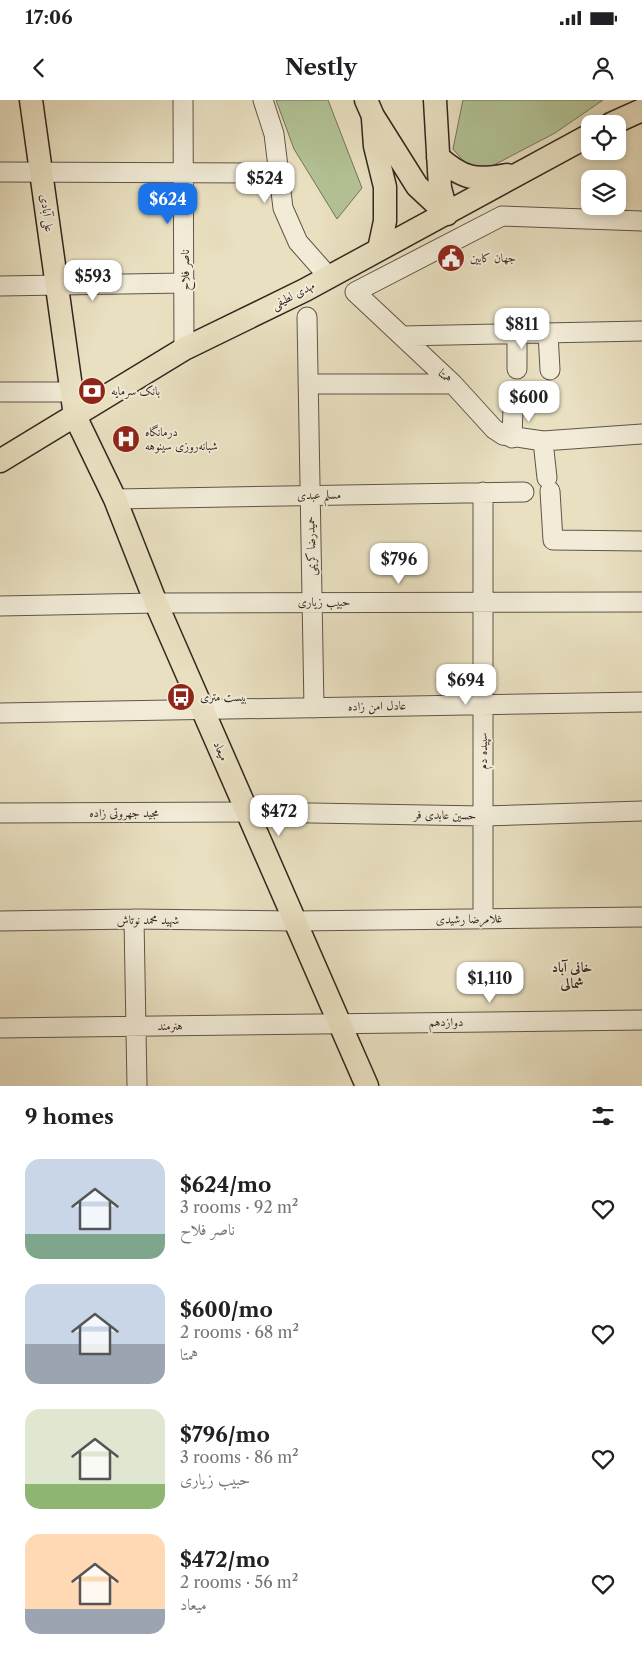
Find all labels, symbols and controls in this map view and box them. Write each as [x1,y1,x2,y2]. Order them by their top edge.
text: 17:06 [25,6,73,29]
icon: back [25,54,53,82]
text: Nestly [285,54,357,81]
icon: person [589,54,617,82]
map controls [581,115,626,215]
button: locate [581,115,626,160]
pin: $524 [235,162,295,204]
text: $524 [247,168,283,188]
button: layers [581,170,626,215]
pin: $624 [138,182,198,225]
text: $624 [149,189,187,209]
street label: علی آبادی [35,193,58,233]
public building icon: جهان کابین [436,243,466,273]
street label: ناصر فلاح [177,249,196,291]
place label: جهان کابین [470,250,516,265]
pin: $593 [63,260,123,302]
text: $593 [75,266,111,286]
street label: مهدی لطیفی [269,277,318,314]
pin: $811 [492,308,552,350]
text: $811 [505,314,539,334]
street label: همتا [435,365,455,386]
bank icon: بانک سرمایه [77,376,107,406]
pin: $600 [499,380,559,423]
place label: بانک سرمایه [111,383,160,399]
text: $600 [510,387,548,407]
hospital icon: درمانگاه شبانه‌روزی سینوهه [111,424,141,454]
place label: درمانگاه شبانه‌روزی سینوهه [145,424,218,454]
street label: مسلم عبدی [297,487,341,507]
street label: حمیدرضا کریمی [302,516,321,576]
pin: $796 [369,542,429,585]
text: $796 [381,549,417,569]
street label: حبیب زیاری [298,594,351,610]
pin: $694 [436,664,496,706]
text: $694 [447,670,485,690]
bus stop icon: بیست متری [166,682,196,712]
place label: بیست متری [200,689,247,704]
street label: عادل امن زاده [348,697,407,716]
street label: سپیده دم [475,732,494,769]
street label: میعاد [211,739,232,763]
pin: $472 [249,794,309,837]
text: $472 [261,801,297,821]
street label: مجید جهروتی زاده [89,805,160,821]
street label: حسین عابدی‌ فر [412,806,476,824]
street label: غلامرضا رشیدی [436,910,503,929]
street label: شهید محمد نوتاش [117,912,179,928]
district label: خانی آباد شمالی [552,958,593,992]
pin: $1,110 [449,962,531,1004]
text: $1,110 [468,968,512,988]
street label: دوازدهم [429,1014,463,1033]
street label: هنرمند [157,1018,183,1033]
icon: filters [589,1102,617,1130]
text: 9 homes [25,1104,114,1129]
text: $624/mo [180,1172,271,1197]
icon: home [65,1179,125,1239]
icon: heart [589,1195,617,1223]
text: 3 rooms · 92 m² [180,1197,298,1217]
text: ناصر فلاح [180,1219,235,1239]
text: $600/mo [180,1297,273,1322]
icon: home [65,1304,125,1364]
icon: heart [589,1320,617,1348]
text: 2 rooms · 68 m² [180,1322,299,1342]
text: همتا [180,1344,198,1364]
text: $796/mo [180,1422,270,1447]
icon: home [65,1429,125,1489]
icon: heart [589,1445,617,1473]
text: 3 rooms · 86 m² [180,1447,299,1467]
text: حبیب زیاری [180,1469,250,1489]
text: $472/mo [180,1547,270,1572]
icon: home [65,1554,125,1614]
icon: heart [589,1570,617,1598]
text: 2 rooms · 56 m² [180,1572,298,1592]
text: میعاد [180,1594,207,1614]

